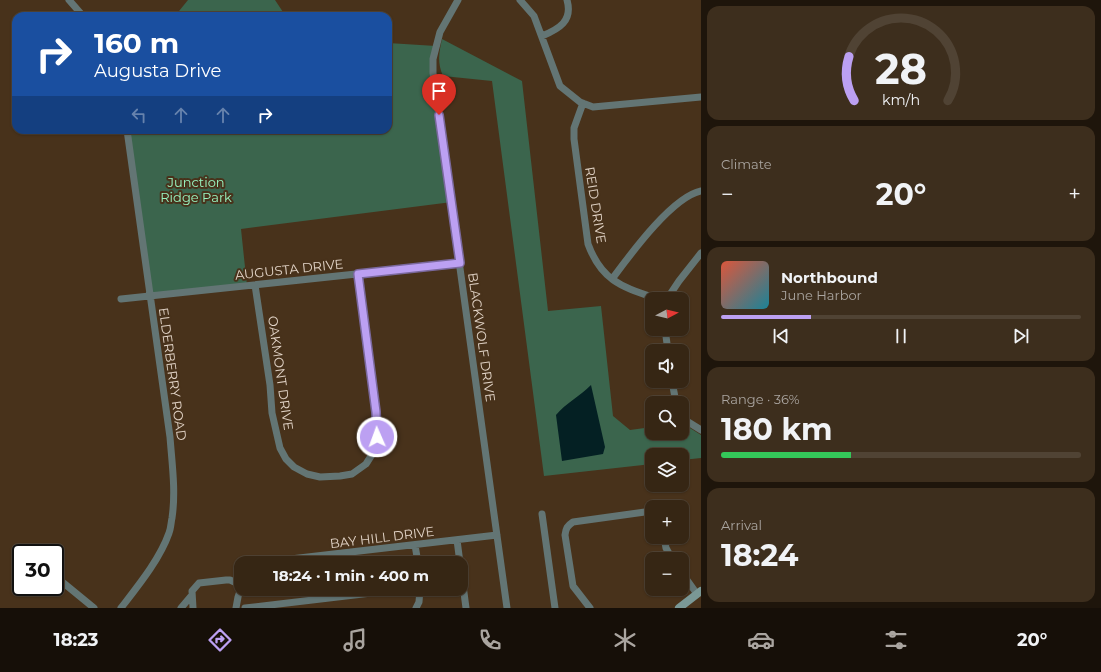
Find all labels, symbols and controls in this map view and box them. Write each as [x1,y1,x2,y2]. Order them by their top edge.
text: 160 m [94,26,179,60]
icon: right [28,28,80,80]
text: 28 [875,44,927,94]
text: Augusta Drive [94,60,221,82]
pin [422,74,456,115]
icon: arrive [428,80,450,102]
text: km/h [882,91,920,109]
icon: left [128,104,150,126]
icon: ahead [170,104,192,126]
icon: ahead [212,104,234,126]
icon: right [254,104,276,126]
text: Climate [721,156,772,172]
street label: REID DRIVE [582,165,610,245]
park label: Junction Ridge Park [160,174,232,205]
text: 20° [876,176,926,213]
text: − [721,181,734,208]
text: + [1068,181,1081,208]
street label: AUGUSTA DRIVE [234,255,344,283]
text: Northbound [781,268,878,287]
street label: BLACKWOLF DRIVE [465,271,499,403]
text: June Harbor [781,287,862,303]
north arrow [645,292,689,336]
map controls [645,292,689,596]
street label: ELDERBERRY ROAD [156,306,190,442]
street label: OAKMONT DRIVE [265,315,297,431]
icon: previous [770,325,792,347]
icon: pause [890,325,912,347]
icon: next [1010,325,1032,347]
button: sound [645,344,689,388]
text: Range · 36% [721,391,799,407]
button: search [645,396,689,440]
text: 180 km [721,411,832,448]
position arrow [356,416,398,458]
button: layers [645,448,689,492]
button: + [645,500,689,544]
text: Arrival [721,517,762,533]
street label: BAY HILL DRIVE [329,523,435,551]
text: 18:24 [721,537,798,574]
speed limit sign: 30 [12,544,64,596]
button: − [645,552,689,596]
text: 18:24 · 1 min · 400 m [273,566,429,585]
icon: directions [206,626,234,654]
icon: music [341,626,369,654]
icon: phone [476,626,504,654]
icon: climate [611,626,639,654]
icon: car [747,626,775,654]
icon: filters [882,626,910,654]
text: 18:23 [54,629,99,651]
text: 20° [1017,629,1047,651]

